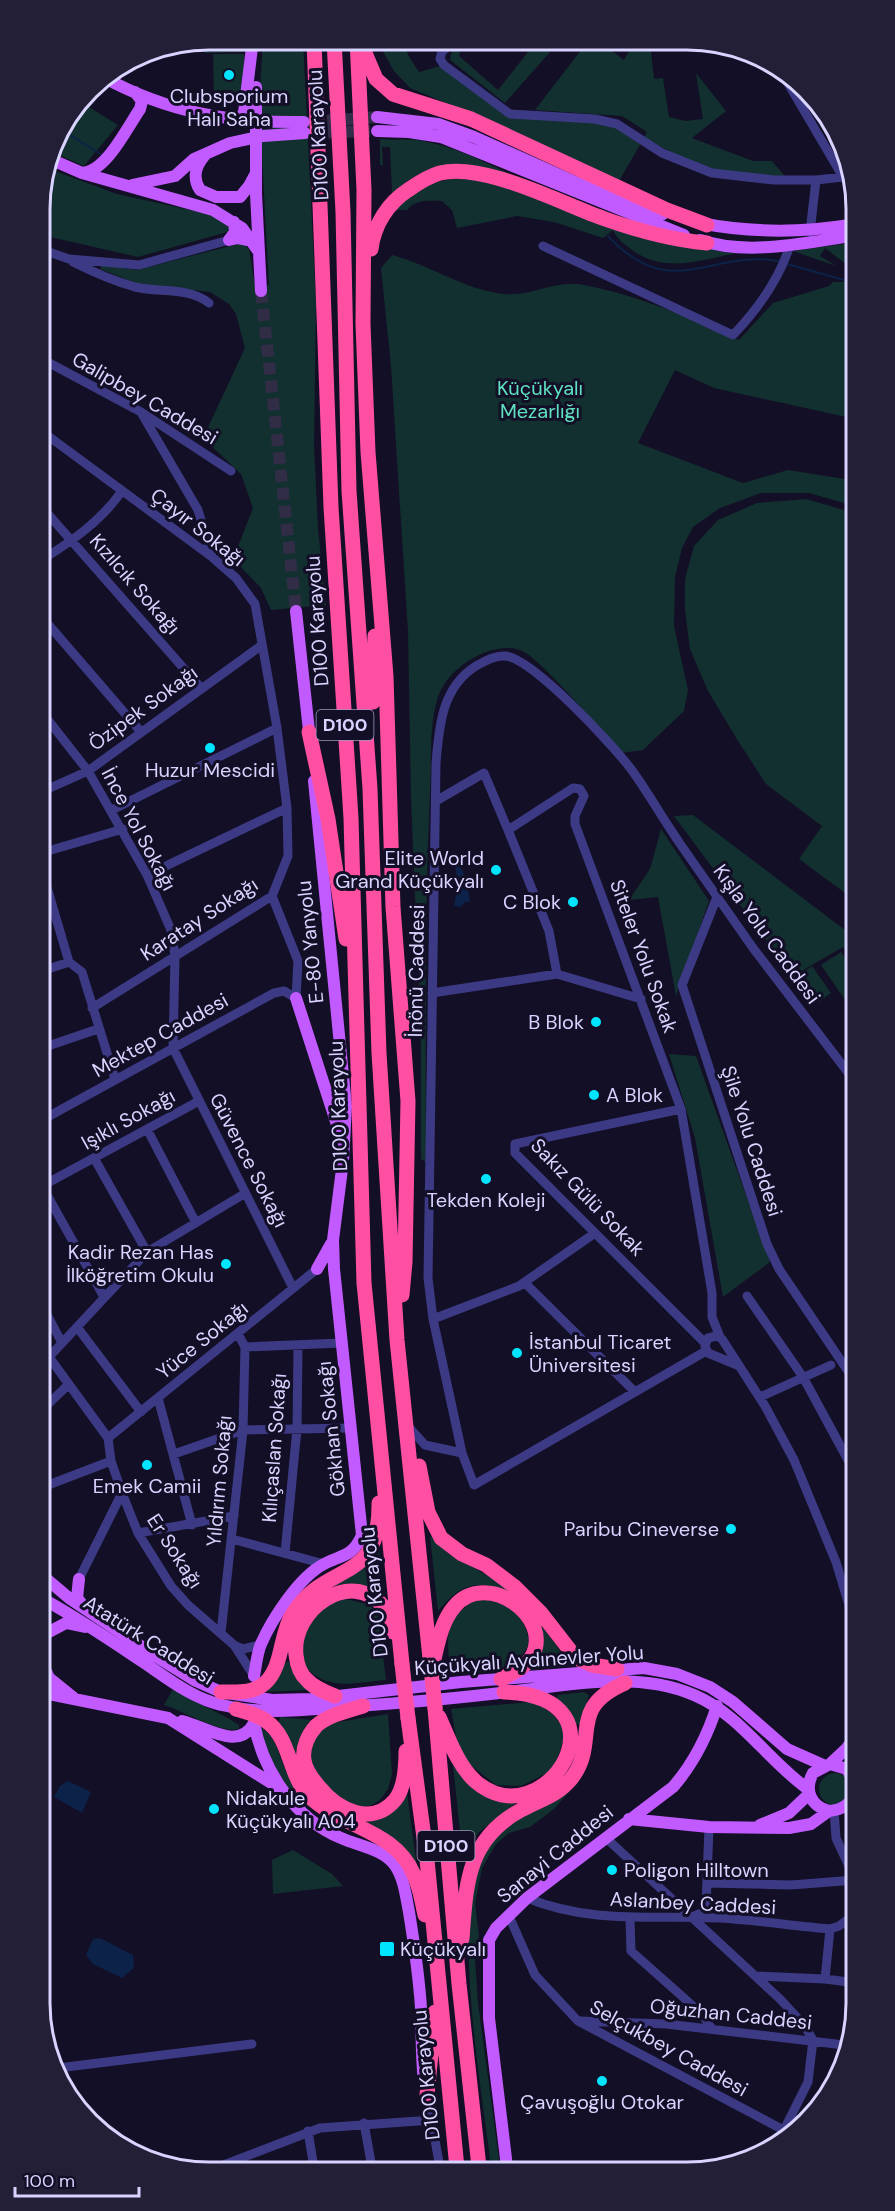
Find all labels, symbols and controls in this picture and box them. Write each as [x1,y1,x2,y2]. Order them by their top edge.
marker: Clubsporium Halı Saha [222,68,236,82]
street label: D100 Karayolu [302,69,334,201]
place label: Clubsporium Halı Saha [170,83,288,132]
street label: Galipbey Caddesi [67,346,223,450]
park label: Küçükyalı Mezarlığı [497,375,583,424]
street label: Çayır Sokağı [145,482,251,572]
street label: Kızılcık Sokağı [84,528,186,640]
street label: D100 Karayolu [299,555,335,687]
street label: Özipek Sokağı [83,660,203,756]
road number: D100 [316,710,374,740]
marker: Huzur Mescidi [203,741,217,755]
place label: Huzur Mescidi [145,757,275,783]
street label: İnce Yol Sokağı [96,763,182,895]
place label: Elite World Grand Küçükyalı [335,845,484,894]
street label: Kışla Yolu Caddesi [708,859,826,1009]
marker: Elite World Grand Küçükyalı [489,863,503,877]
street label: Karatay Sokağı [135,871,263,967]
street label: Siteler Yolu Sokak [604,876,684,1036]
street label: E-80 Yanyolu [291,879,329,1005]
place label: C Blok [503,889,561,915]
marker: C Blok [566,895,580,909]
street label: İnönü Caddesi [402,904,430,1038]
street label: Mektep Caddesi [87,987,233,1083]
place label: B Blok [528,1009,584,1035]
marker: B Blok [589,1015,603,1029]
street label: D100 Karayolu [323,1040,353,1172]
street label: Şile Yolu Caddesi [715,1062,789,1220]
place label: A Blok [606,1082,663,1108]
street label: Işıklı Sokağı [76,1083,180,1155]
street label: Güvence Sokağı [204,1088,294,1232]
marker: A Blok [587,1088,601,1102]
street label: Sakız Gülü Sokak [525,1133,651,1261]
marker: Tekden Koleji [479,1172,493,1186]
place label: Tekden Koleji [426,1187,546,1213]
place label: Kadir Rezan Has İlköğretim Okulu [66,1239,214,1288]
marker: Kadir Rezan Has İlköğretim Okulu [219,1257,233,1271]
street label: Yüce Sokağı [151,1295,253,1385]
place label: İstanbul Ticaret Üniversitesi [529,1329,672,1378]
marker: İstanbul Ticaret Üniversitesi [510,1346,524,1360]
street label: Gökhan Sokağı [311,1360,351,1498]
street label: Kılıçaslan Sokağı [256,1373,292,1523]
street label: Yıldırım Sokağı [200,1414,238,1548]
marker: Emek Camii [140,1458,154,1472]
place label: Emek Camii [93,1473,201,1499]
street label: Er Sokağı [141,1509,209,1593]
place label: Paribu Cineverse [564,1516,719,1542]
marker: Paribu Cineverse [724,1522,738,1536]
street label: D100 Karayolu [354,1526,394,1658]
street label: Atatürk Caddesi [79,1589,219,1691]
street label: Küçükyalı Aydınevler Yolu [413,1639,645,1681]
place label: Nidakule Küçükyalı A04 [226,1785,356,1834]
street label: Sanayi Caddesi [492,1799,618,1909]
marker: Nidakule Küçükyalı A04 [207,1802,221,1816]
road number: D100 [418,1831,474,1861]
place label: Poligon Hilltown [624,1857,769,1883]
marker: Poligon Hilltown [605,1863,619,1877]
street label: Aslanbey Caddesi [609,1886,777,1920]
place label: Küçükyalı [400,1936,486,1962]
marker: Küçükyalı [378,1940,396,1958]
street label: Oğuzhan Caddesi [649,1993,813,2035]
street label: Selçukbey Caddesi [585,1994,753,2102]
street label: D100 Karayolu [406,2009,446,2141]
marker: Çavuşoğlu Otokar [595,2074,609,2088]
place label: Çavuşoğlu Otokar [520,2089,684,2115]
scale bar [15,2160,140,2198]
text: 100 m [24,2169,75,2193]

